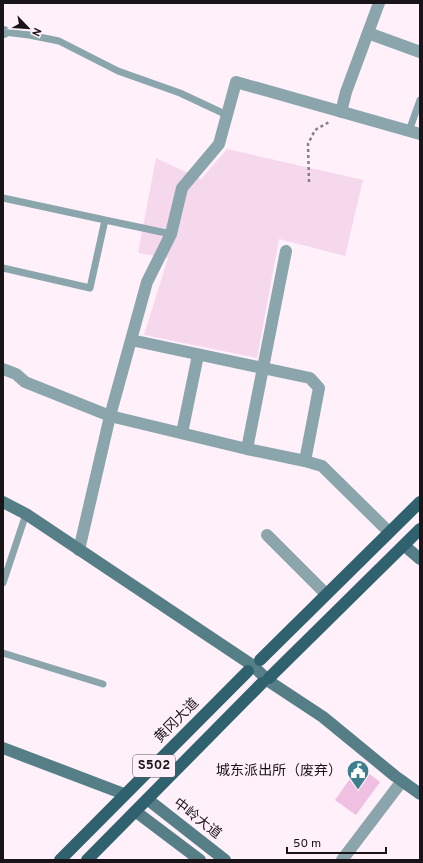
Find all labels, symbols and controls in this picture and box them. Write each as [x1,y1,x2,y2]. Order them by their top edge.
north arrow [8,8,48,48]
text: N [28,25,44,38]
street label: 黄冈大道 [151,695,203,747]
road number: S502 [133,755,175,777]
public building icon: 城东派出所（废弃） [345,758,371,791]
place label: 城东派出所（废弃） [216,763,342,780]
street label: 中岭大道 [170,794,225,843]
scale bar [287,829,386,855]
text: 50 m [293,836,321,852]

